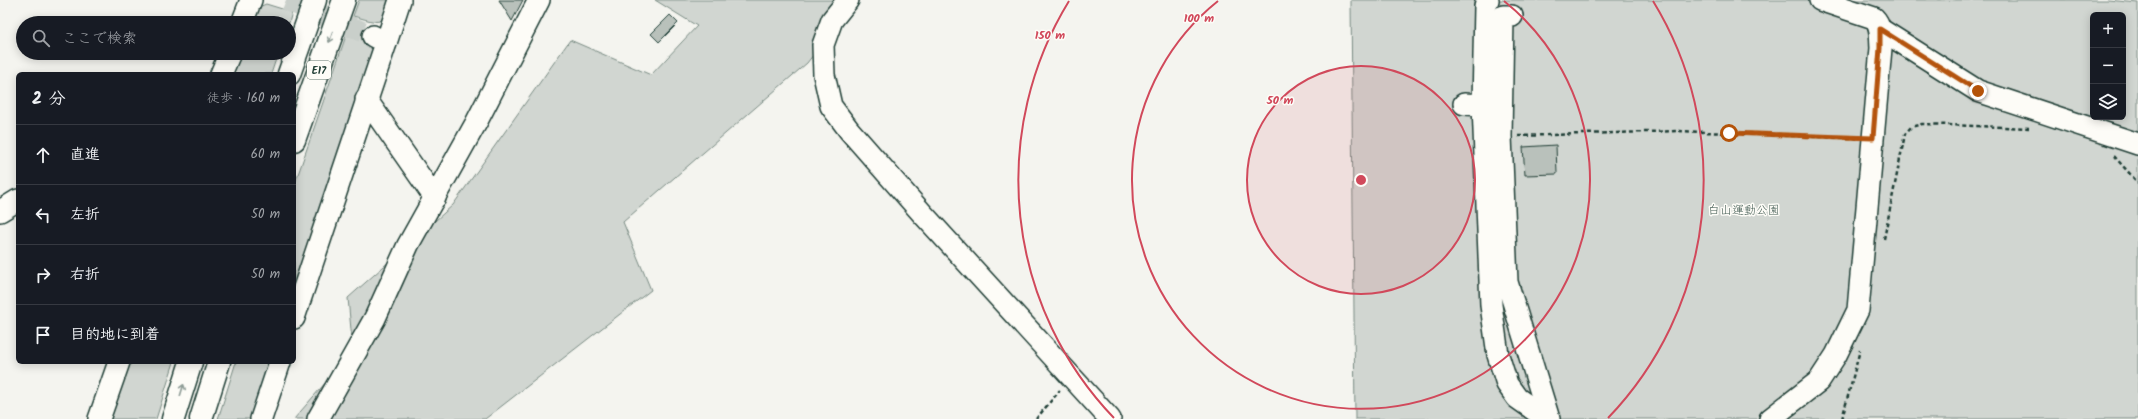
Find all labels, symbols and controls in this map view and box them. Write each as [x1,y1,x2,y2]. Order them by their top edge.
text: 100 m [1184,9,1214,28]
map controls [2090,12,2126,120]
button: + [2090,12,2126,48]
search box [16,16,296,60]
text: 150 m [1035,26,1065,45]
icon: search [30,27,52,49]
text: ここで検索 [62,27,137,51]
one-way arrow [327,30,334,43]
button: − [2090,48,2126,84]
road number: E17 [307,61,331,79]
route end [1969,82,1987,100]
button: layers [2090,84,2126,120]
text: 2 分 [32,86,65,113]
text: 徒歩 · 160 m [207,88,280,109]
text: 50 m [1266,91,1294,110]
route start [1720,124,1738,142]
text: 直進 [70,143,100,167]
icon: ahead [32,144,54,166]
text: 60 m [251,144,280,165]
centre of rings [1354,173,1368,187]
park label: 白山運動公園 [1708,201,1780,220]
text: 左折 [70,203,100,227]
icon: left [32,204,54,226]
text: 50 m [251,204,280,225]
text: 右折 [70,263,100,287]
icon: right [32,264,54,286]
text: 50 m [251,264,280,285]
text: 目的地に到着 [70,323,160,347]
icon: arrive [32,324,54,346]
one-way arrow [179,384,186,397]

